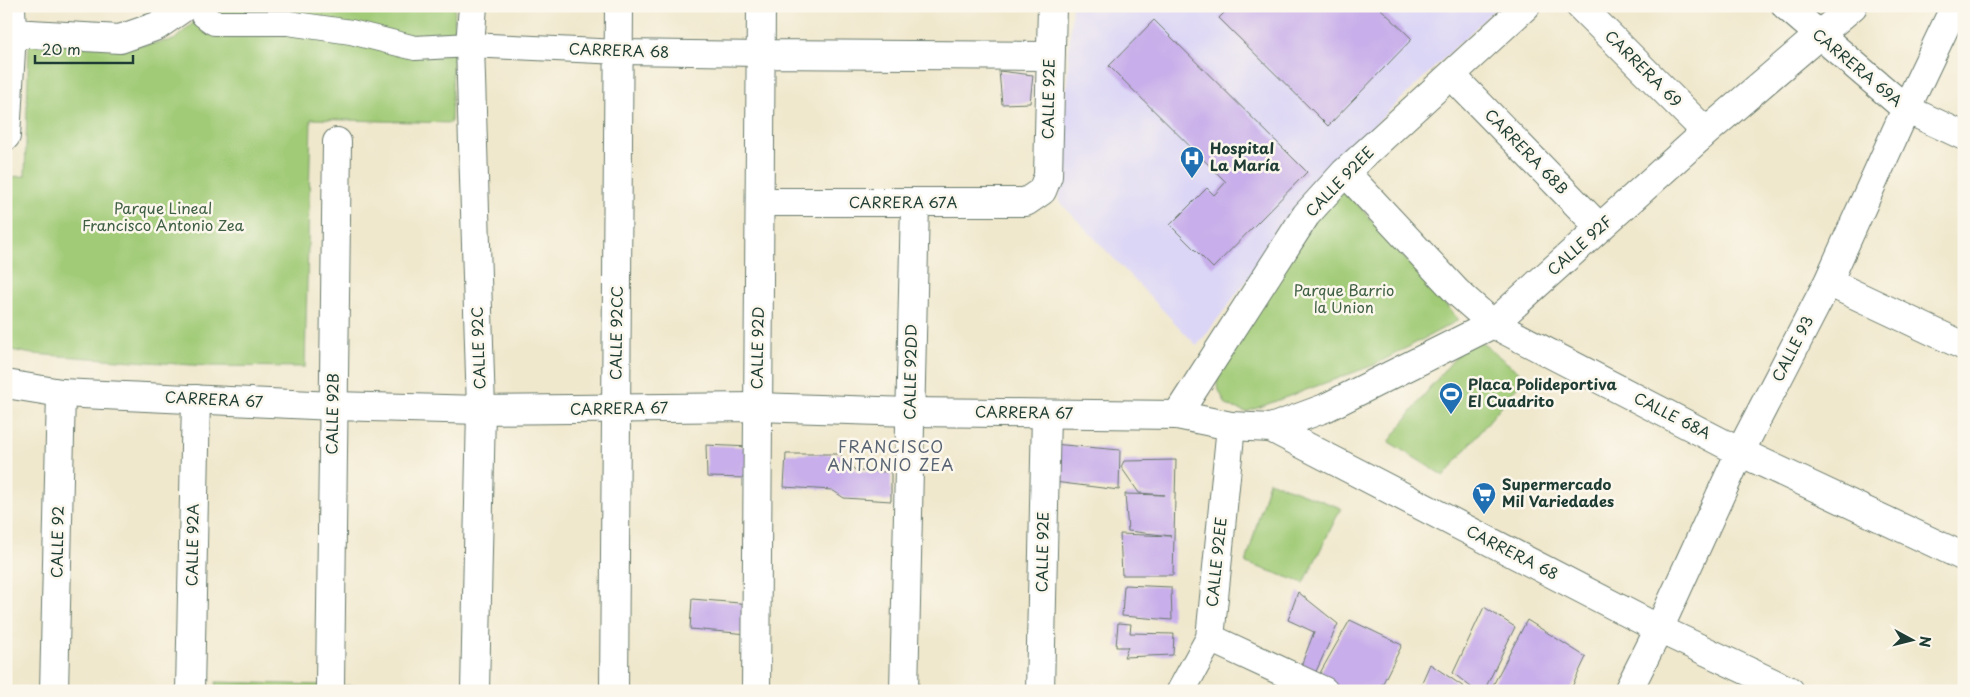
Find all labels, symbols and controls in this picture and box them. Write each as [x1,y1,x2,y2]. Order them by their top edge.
street label: CARRERA 69A [1808,22,1908,111]
street label: CARRERA 69 [1600,24,1688,112]
scale bar [35,32,132,64]
street label: CARRERA 68 [568,36,670,63]
text: 20 m [42,37,81,60]
street label: CALLE 92E [1035,58,1060,139]
street label: CARRERA 68B [1480,103,1574,199]
place label: Hospital La María [1210,136,1281,176]
street label: CALLE 92EE [1299,140,1379,221]
hospital icon: Hospital La María [1179,145,1205,179]
street label: CARRERA 67A [849,190,957,213]
park label: Parque Lineal Francisco Antonio Zea [82,196,245,236]
street label: CALLE 92F [1542,209,1617,280]
park label: Parque Barrio la Union [1294,278,1394,318]
street label: CALLE 92CC [603,286,628,380]
street label: CALLE 92C [465,306,490,390]
street label: CALLE 92D [744,306,769,390]
street label: CALLE 93 [1765,311,1818,385]
street label: CALLE 92DD [897,324,922,420]
place label: Placa Polideportiva El Cuadrito [1468,372,1617,412]
street label: CALLE 92B [319,373,344,455]
sports icon: Placa Polideportiva El Cuadrito [1438,381,1464,415]
street label: CARRERA 67 [164,384,264,413]
street label: CALLE 68A [1630,385,1715,444]
street label: CARRERA 67 [570,395,669,420]
street label: CARRERA 67 [975,399,1074,424]
district label: FRANCISCO ANTONIO ZEA [828,434,954,476]
place label: Supermercado Mil Variedades [1502,472,1614,512]
supermarket icon: Supermercado Mil Variedades [1471,481,1497,515]
street label: CALLE 92A [179,503,204,587]
street label: CALLE 92 [44,506,69,578]
street label: CALLE 92E [1029,511,1054,592]
street label: CALLE 92EE [1199,516,1232,608]
street label: CARRERA 68 [1463,519,1563,585]
north arrow [1888,614,1938,664]
text: N [1914,635,1936,648]

